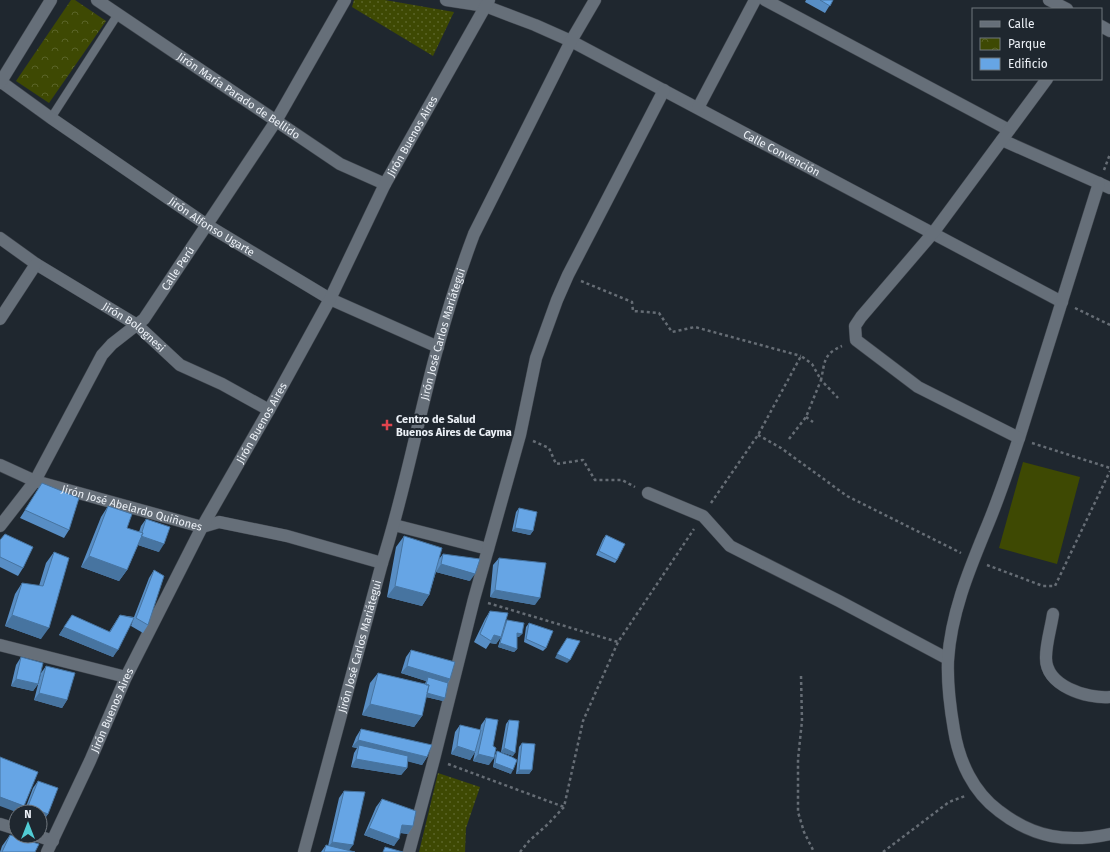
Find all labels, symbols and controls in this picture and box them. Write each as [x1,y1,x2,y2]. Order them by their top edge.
legend [972,8,1102,80]
text: Calle [1008,17,1035,31]
text: Parque [1008,37,1046,51]
street label: Jirón María Parado de Bellido [175,50,302,142]
text: Edificio [1008,57,1048,71]
street label: Jirón Buenos Aires [384,94,440,179]
street label: Calle Convención [741,128,822,179]
street label: Jirón Alfonso Ugarte [166,195,257,259]
street label: Calle Perú [159,244,197,293]
street label: Jirón José Carlos Mariátegui [418,267,468,402]
street label: Jirón Bolognesi [100,300,168,355]
street label: Jirón Buenos Aires [234,381,290,466]
place label: Centro de Salud Buenos Aires de Cayma [396,413,512,439]
marker: Centro de Salud Buenos Aires de Cayma [381,419,393,431]
street label: Jirón José Abelardo Quiñones [60,483,204,534]
street label: Jirón José Carlos Mariátegui [336,579,384,714]
street label: Jirón Buenos Aires [88,666,136,755]
north arrow [8,804,48,844]
text: N [24,808,32,821]

